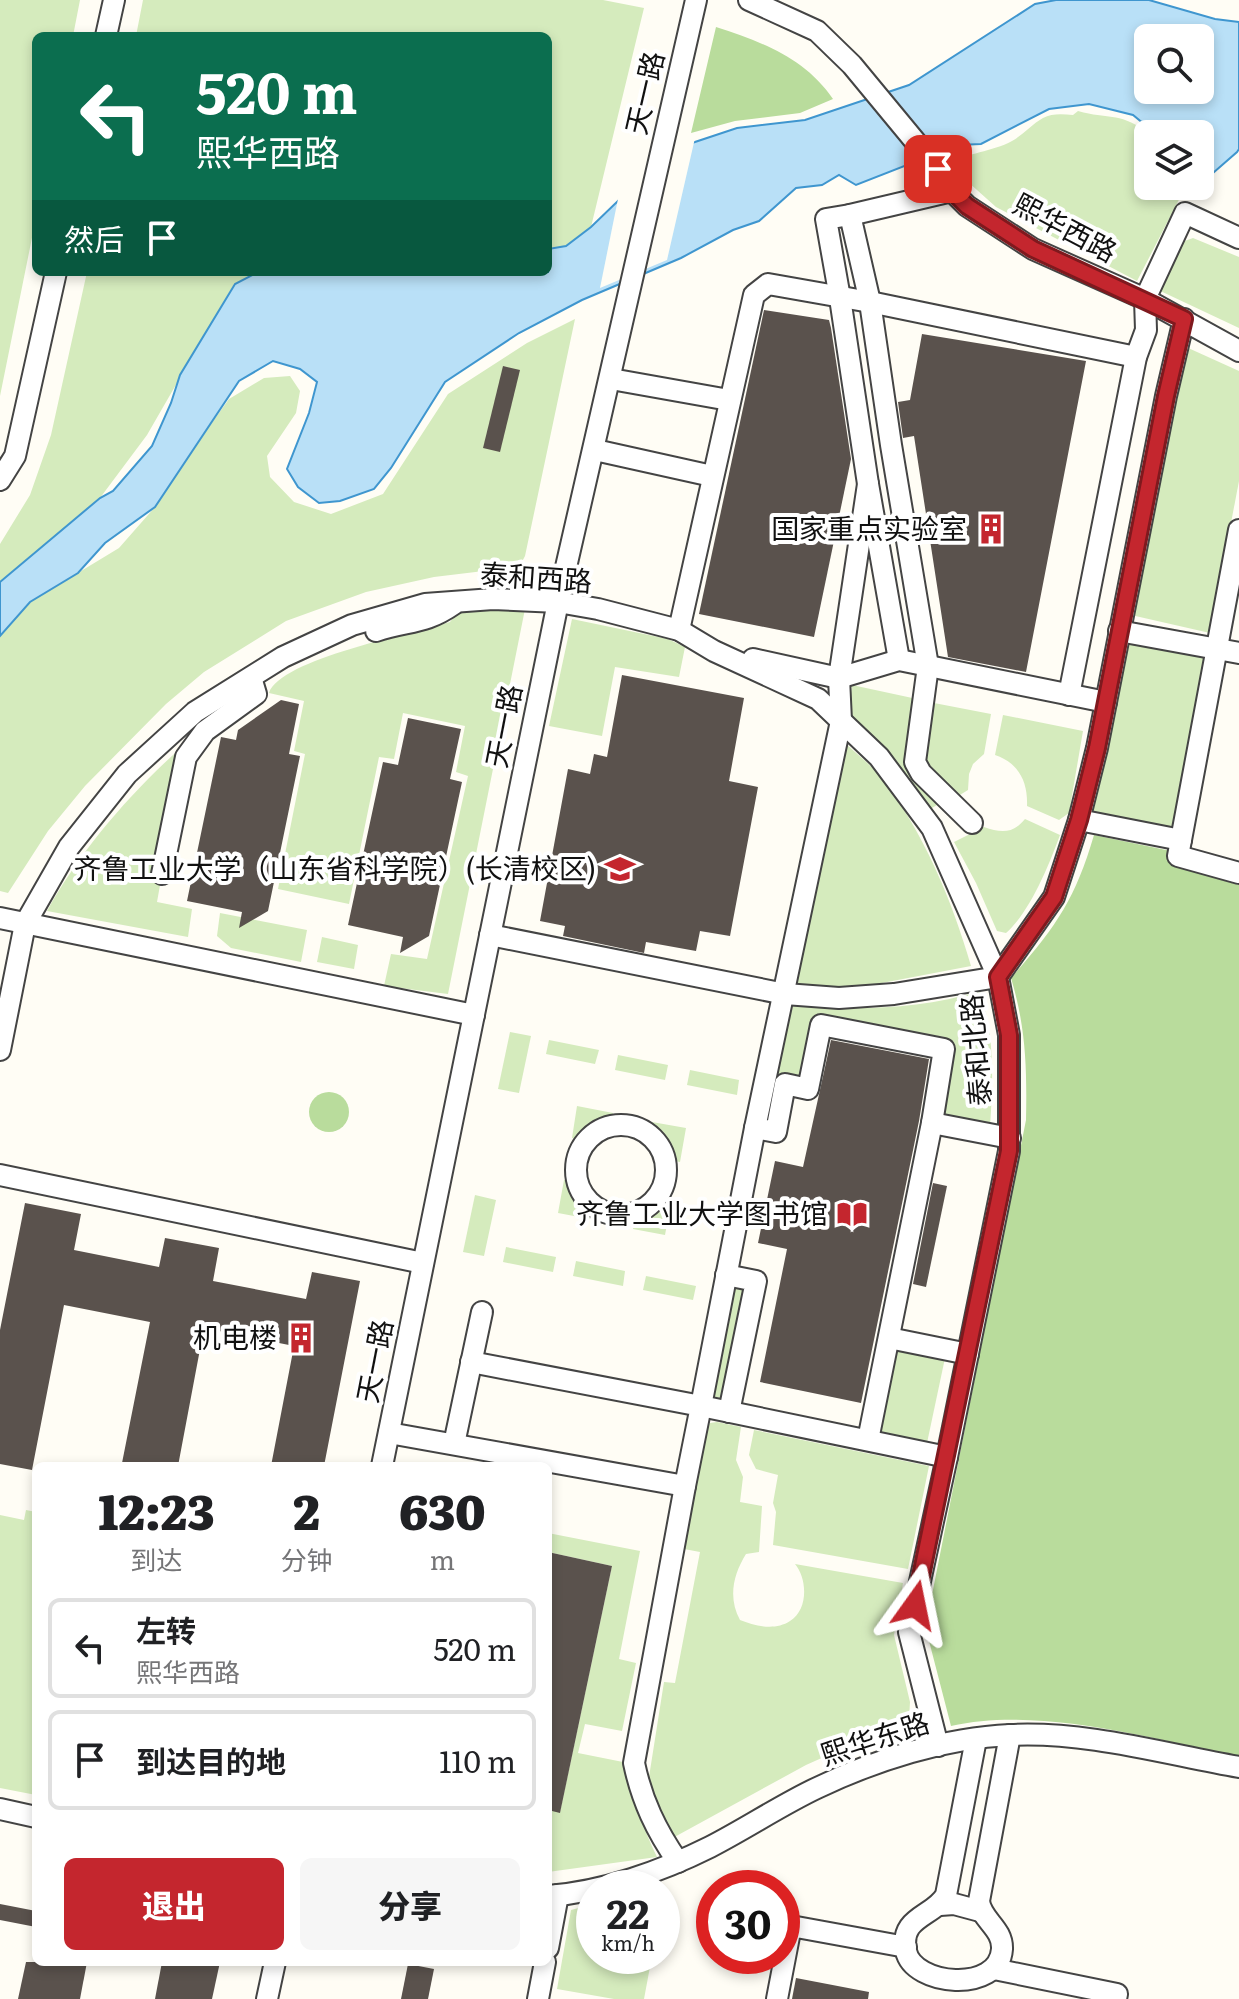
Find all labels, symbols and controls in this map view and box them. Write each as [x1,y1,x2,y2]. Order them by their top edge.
map controls [1134,24,1214,200]
button: search [1134,24,1214,104]
street label: 天一路 [613,47,673,138]
text: 520 m [196,48,358,131]
icon: left [64,64,168,168]
button: layers [1134,120,1214,200]
text: 熙华西路 [196,124,340,177]
pin [904,135,972,203]
icon: arrive [916,147,960,191]
street label: 熙华西路 [1007,181,1125,271]
text: 然后 [64,216,124,260]
icon: arrive [140,216,184,260]
place label: 国家重点实验室 [771,506,967,548]
building icon: 国家重点实验室 [974,512,1008,546]
street label: 泰和西路 [479,551,593,601]
street label: 天一路 [473,680,531,771]
place label: 齐鲁工业大学（山东省科学院）(长清校区) [73,846,596,888]
school or university icon: 齐鲁工业大学（山东省科学院）(长清校区) [603,852,637,886]
street label: 泰和北路 [948,993,1000,1108]
place label: 齐鲁工业大学图书馆 [576,1191,828,1233]
library icon: 齐鲁工业大学图书馆 [835,1197,869,1231]
place label: 机电楼 [193,1315,277,1357]
street label: 天一路 [344,1315,402,1406]
building icon: 机电楼 [284,1321,318,1355]
text: 12:23 [98,1474,214,1545]
text: 2 [293,1474,320,1545]
text: 630 [399,1474,486,1545]
text: 到达 [130,1539,182,1578]
text: 分钟 [281,1539,333,1578]
text: m [430,1539,455,1578]
position arrow [873,1563,957,1647]
text: 左转 [136,1607,196,1651]
icon: left [68,1626,112,1670]
text: 520 m [433,1626,516,1670]
text: 熙华西路 [136,1651,240,1690]
street label: 熙华东路 [815,1700,934,1774]
icon: arrive [68,1738,112,1782]
text: 到达目的地 [136,1738,286,1782]
text: 110 m [439,1738,516,1782]
button: 退出 [64,1858,284,1950]
button: 分享 [300,1858,520,1950]
speed limit sign: 30 [696,1870,800,1974]
text: 22 [607,1882,649,1941]
text: km/h [601,1927,655,1957]

